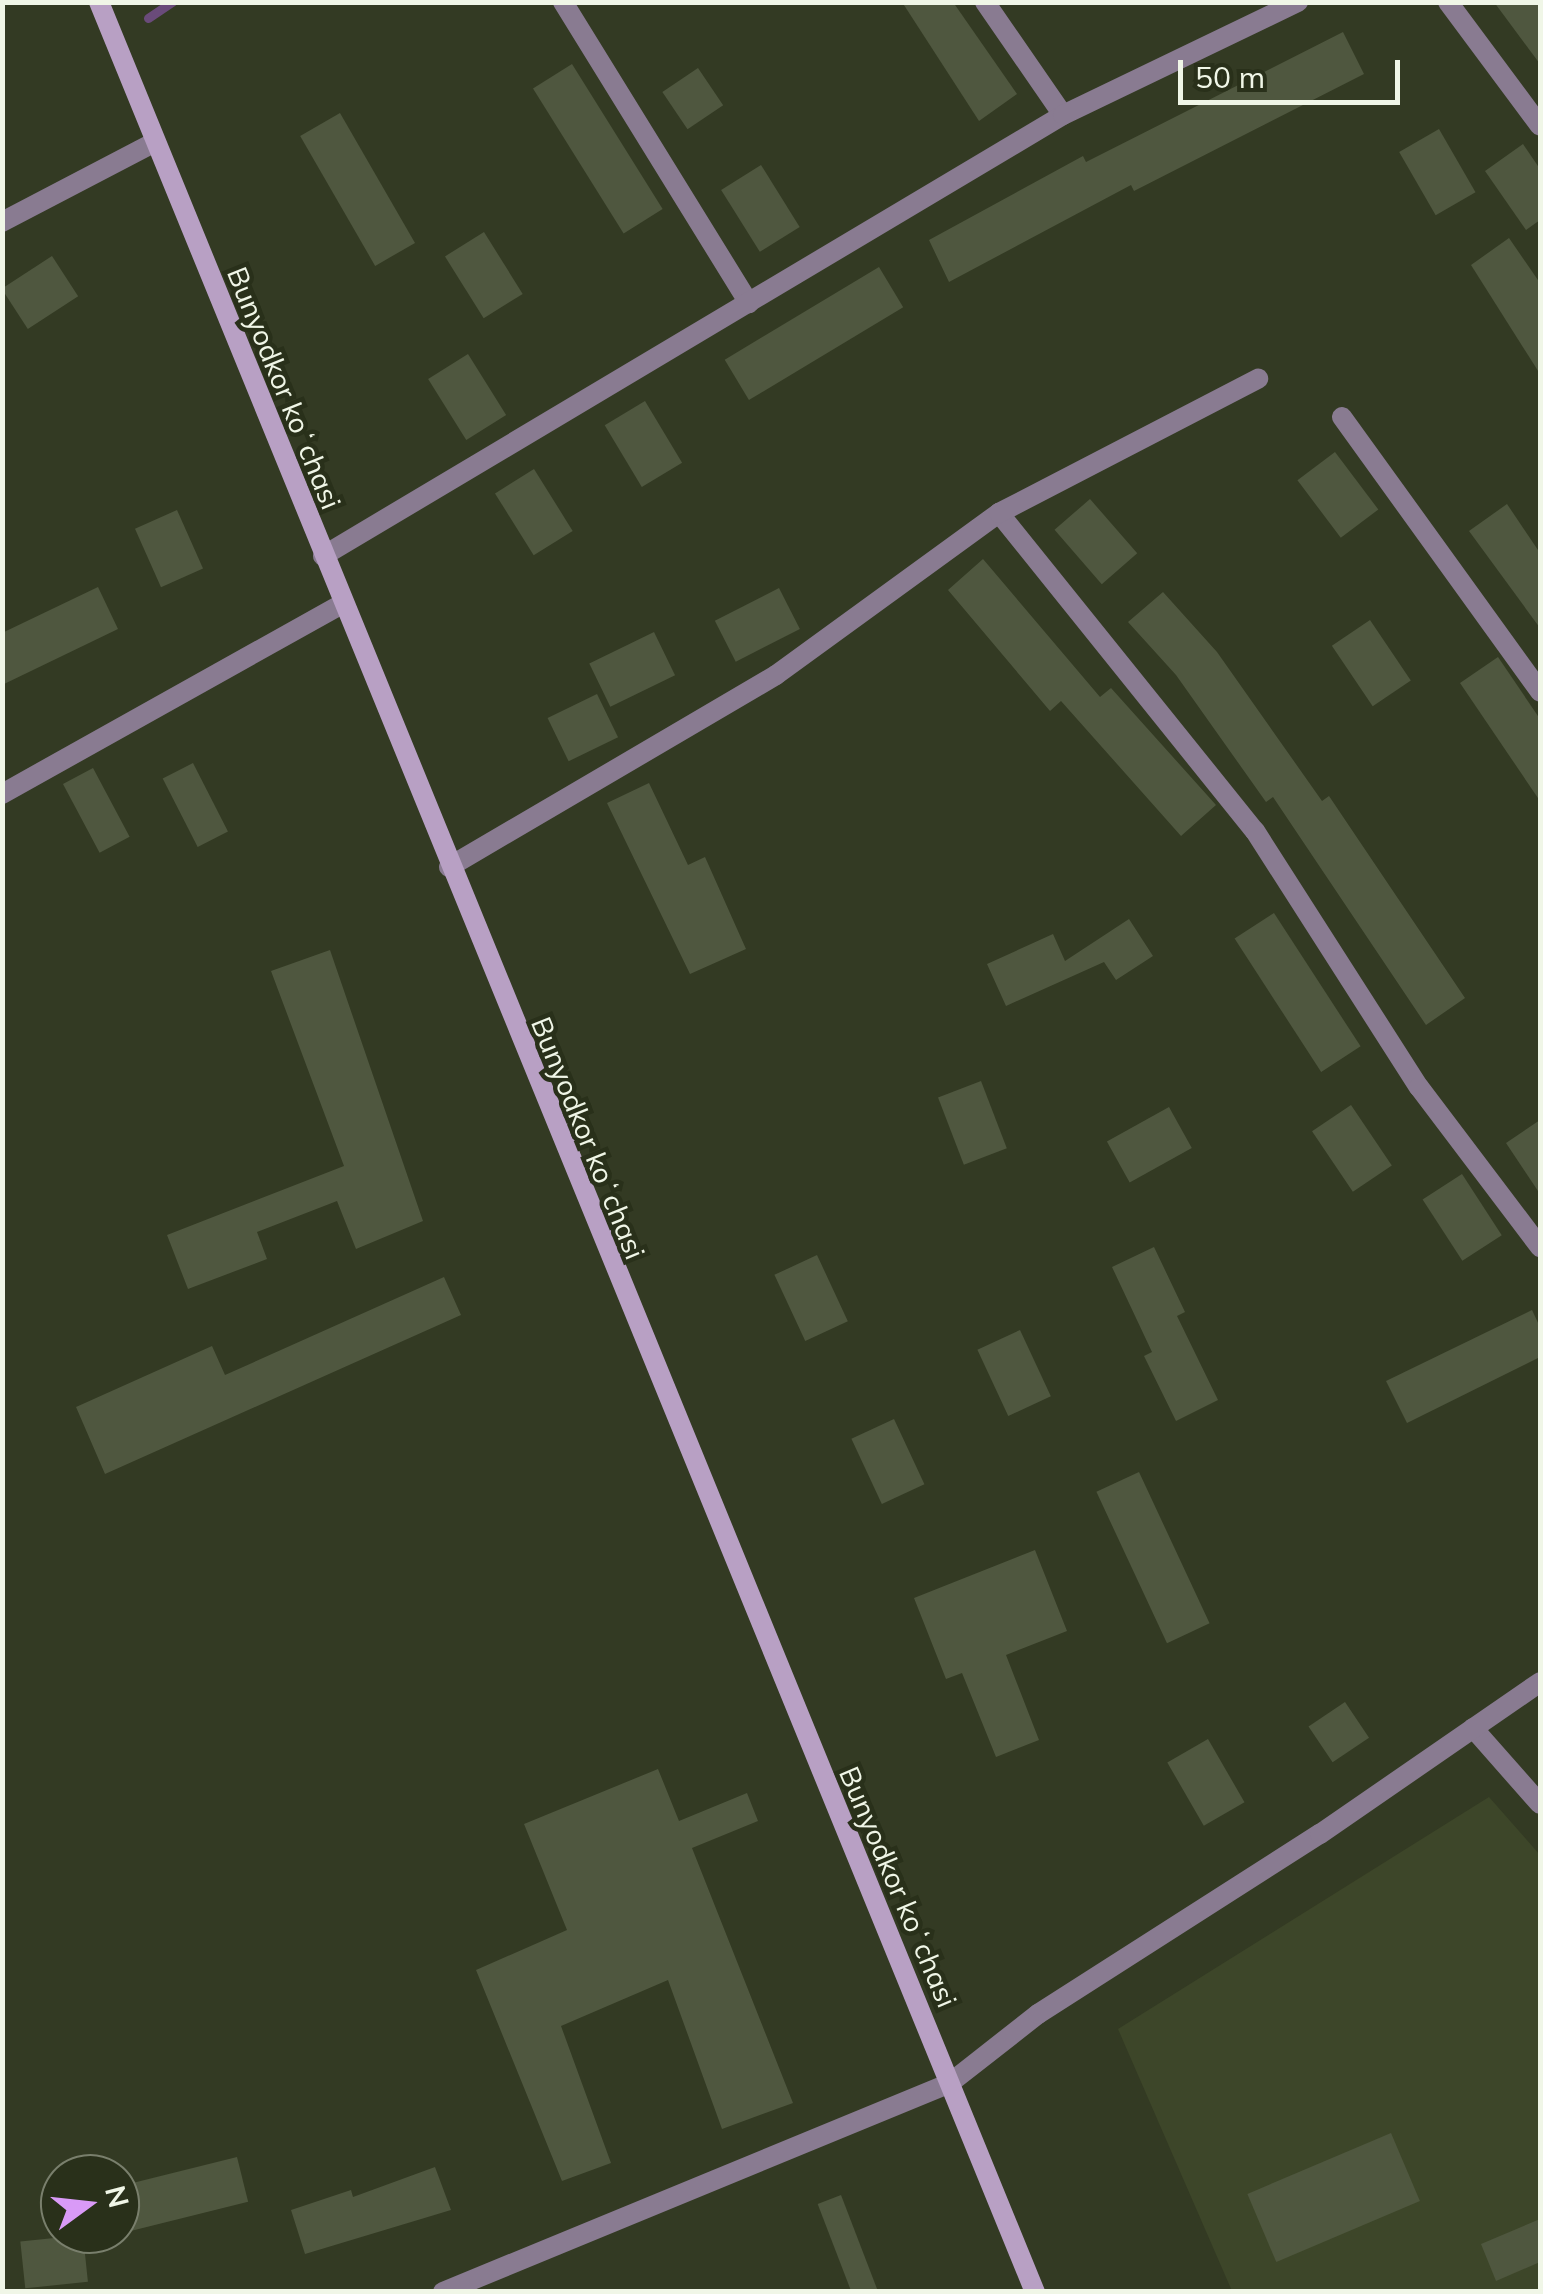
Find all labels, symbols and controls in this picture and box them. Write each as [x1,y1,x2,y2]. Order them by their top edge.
scale bar [1183,40,1406,102]
text: 50 m [1195,58,1265,96]
street label: Bunyodkor koʻchasi [220,262,348,514]
street label: Bunyodkor koʻchasi [524,1012,652,1264]
street label: Bunyodkor koʻchasi [832,1762,964,2012]
north arrow [40,2154,140,2254]
text: N [98,2182,137,2211]

